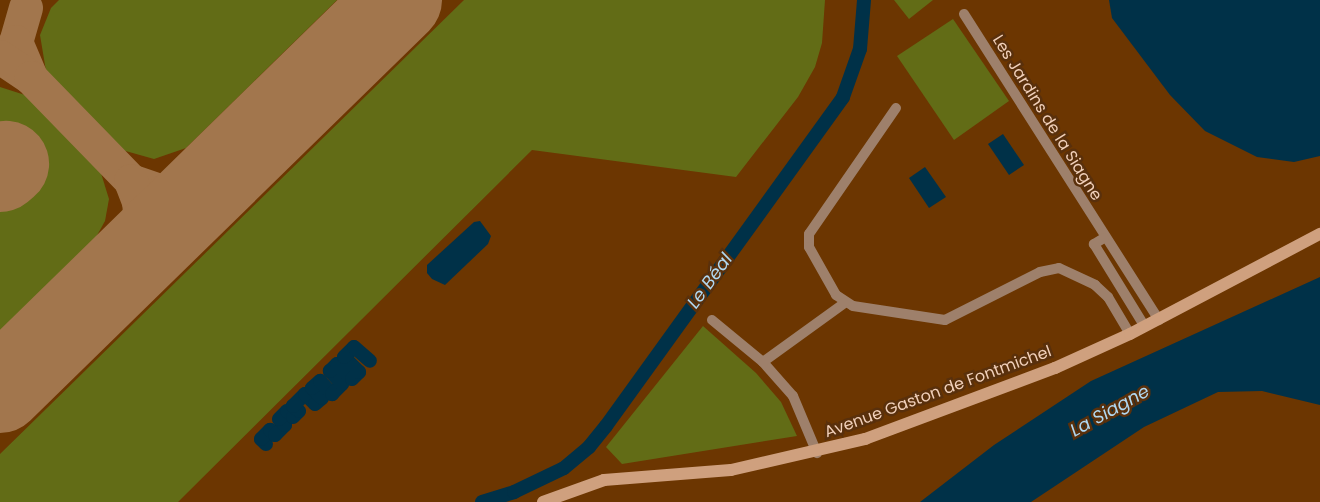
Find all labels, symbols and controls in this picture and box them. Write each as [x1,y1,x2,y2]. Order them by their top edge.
street label: Les Jardins de la Siagne [988,32,1106,204]
water label: Le Béal [683,249,737,313]
street label: Avenue Gaston de Fontmichel [822,342,1054,442]
water label: La Siagne [1067,380,1153,442]

